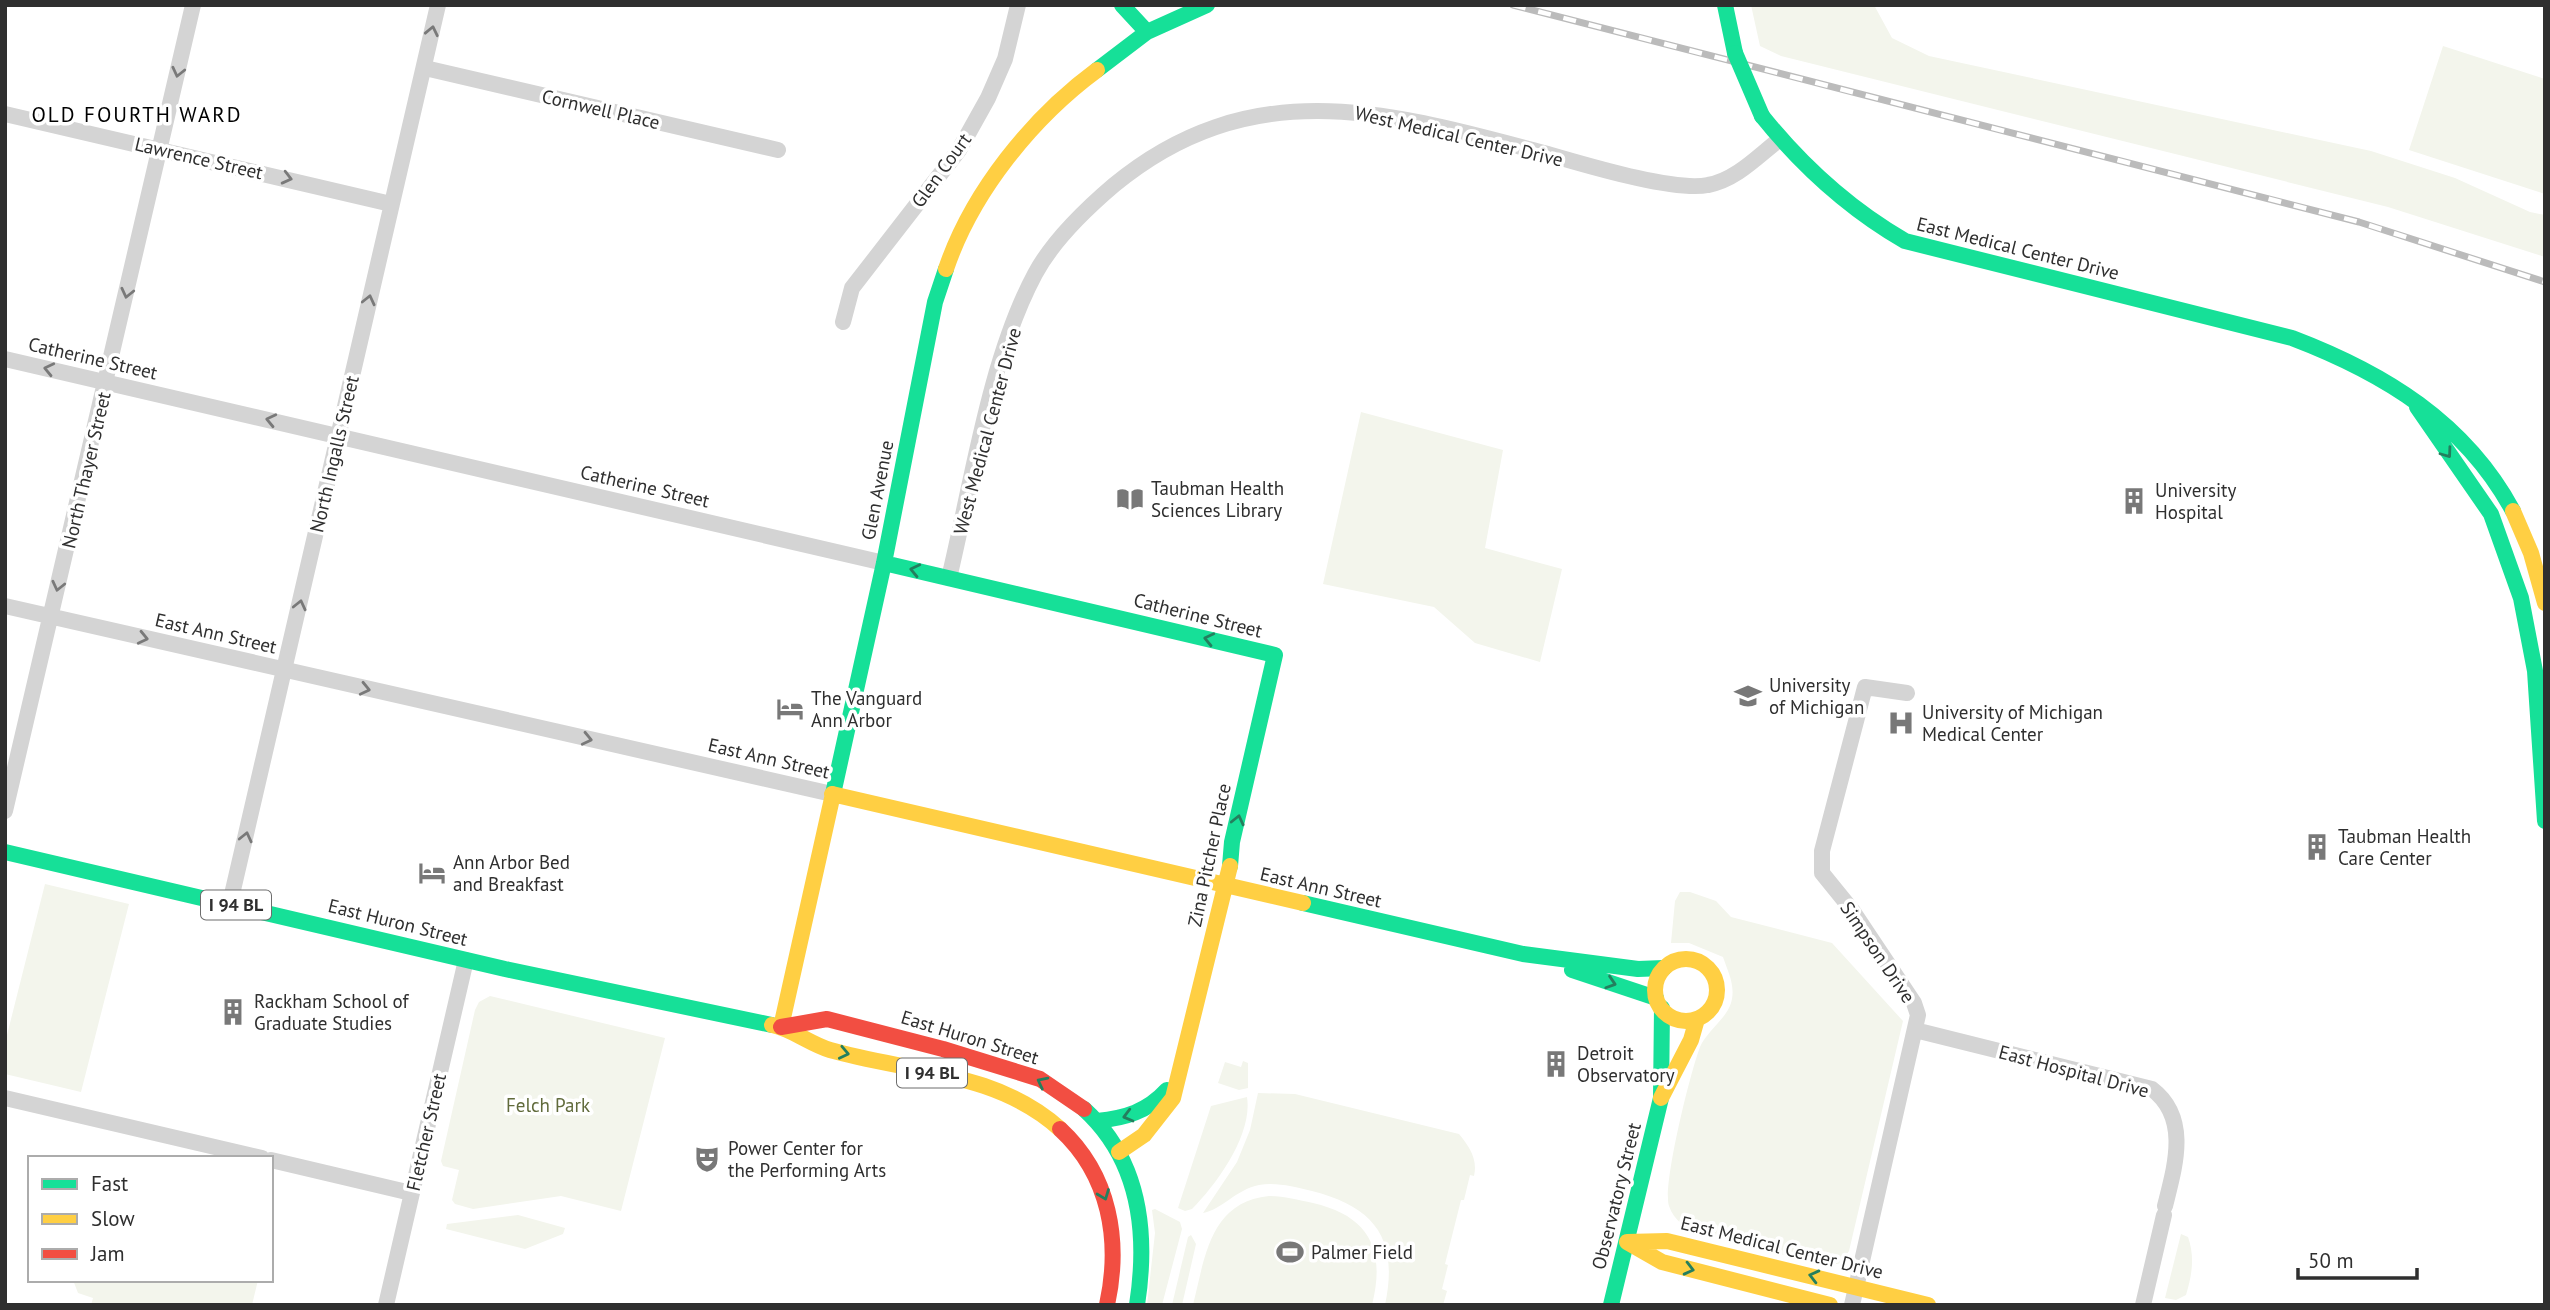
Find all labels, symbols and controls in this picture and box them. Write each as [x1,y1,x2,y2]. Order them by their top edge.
one-way arrow [424,25,439,37]
one-way arrow [172,66,186,78]
street label: Cornwell Place [540,84,662,134]
street label: West Medical Center Drive [1353,100,1565,172]
district label: OLD FOURTH WARD [32,101,242,128]
street label: Glen Court [906,128,976,212]
street label: Lawrence Street [133,132,266,185]
one-way arrow [281,170,293,185]
street label: East Medical Center Drive [1914,211,2122,285]
one-way arrow [121,287,135,299]
one-way arrow [361,294,375,306]
street label: West Medical Center Drive [948,325,1026,537]
street label: Catherine Street [26,332,160,385]
one-way arrow [43,363,55,377]
street label: North Ingalls Street [304,373,364,535]
street label: North Thayer Street [56,389,116,551]
one-way arrow [265,414,277,428]
street label: Glen Avenue [856,438,898,542]
one-way arrow [2439,445,2451,457]
street label: Catherine Street [578,460,712,513]
place label: Taubman Health Sciences Library [1151,476,1284,522]
place label: University Hospital [2155,478,2236,524]
library icon: Taubman Health Sciences Library [1115,484,1145,514]
building icon: University Hospital [2119,486,2149,516]
one-way arrow [909,564,921,578]
one-way arrow [52,580,66,592]
street label: Catherine Street [1131,587,1265,643]
one-way arrow [291,599,306,611]
street label: East Ann Street [153,607,280,659]
one-way arrow [137,630,149,644]
one-way arrow [1203,633,1215,647]
place label: University of Michigan [1769,673,1864,719]
one-way arrow [359,681,371,695]
school or university icon: University of Michigan [1733,681,1763,711]
place label: The Vanguard Ann Arbor [811,686,922,732]
hotel icon: The Vanguard Ann Arbor [775,694,805,724]
place label: University of Michigan Medical Center [1922,700,2103,746]
hospital icon: University of Michigan Medical Center [1886,708,1916,738]
one-way arrow [581,731,593,745]
street label: East Ann Street [706,732,833,784]
street label: Zina Pitcher Place [1182,781,1236,929]
one-way arrow [1229,814,1244,826]
place label: Taubman Health Care Center [2338,824,2471,870]
one-way arrow [237,831,252,843]
building icon: Taubman Health Care Center [2302,832,2332,862]
place label: Ann Arbor Bed and Breakfast [453,850,570,896]
hotel icon: Ann Arbor Bed and Breakfast [417,858,447,888]
street label: East Ann Street [1258,861,1385,913]
road number: I 94 BL [201,890,271,920]
street label: East Huron Street [326,893,471,951]
street label: Simpson Drive [1835,897,1921,1007]
one-way arrow [1604,975,1616,989]
place label: Rackham School of Graduate Studies [254,989,410,1035]
building icon: Rackham School of Graduate Studies [218,997,248,1027]
street label: East Huron Street [898,1005,1042,1070]
street label: East Hospital Drive [1996,1039,2152,1103]
place label: Detroit Observatory [1577,1041,1675,1087]
one-way arrow [838,1044,850,1059]
building icon: Detroit Observatory [1541,1049,1571,1079]
road number: I 94 BL [897,1058,967,1088]
street label: Fletcher Street [401,1070,451,1193]
one-way arrow [1037,1076,1049,1090]
park label: Felch Park [506,1093,590,1117]
one-way arrow [1122,1108,1134,1122]
street label: Observatory Street [1586,1120,1646,1272]
place label: Power Center for the Performing Arts [728,1136,886,1182]
theatre icon: Power Center for the Performing Arts [692,1144,722,1174]
legend [28,1156,273,1282]
text: Fast [91,1170,128,1197]
one-way arrow [1096,1188,1110,1200]
text: Slow [91,1205,135,1232]
street label: East Medical Center Drive [1678,1210,1886,1284]
scale bar [2298,1236,2417,1280]
sports icon: Palmer Field [1275,1237,1305,1267]
text: Jam [90,1240,125,1267]
place label: Palmer Field [1311,1240,1413,1264]
text: 50 m [2308,1247,2354,1274]
one-way arrow [1683,1261,1695,1275]
one-way arrow [1808,1270,1820,1284]

